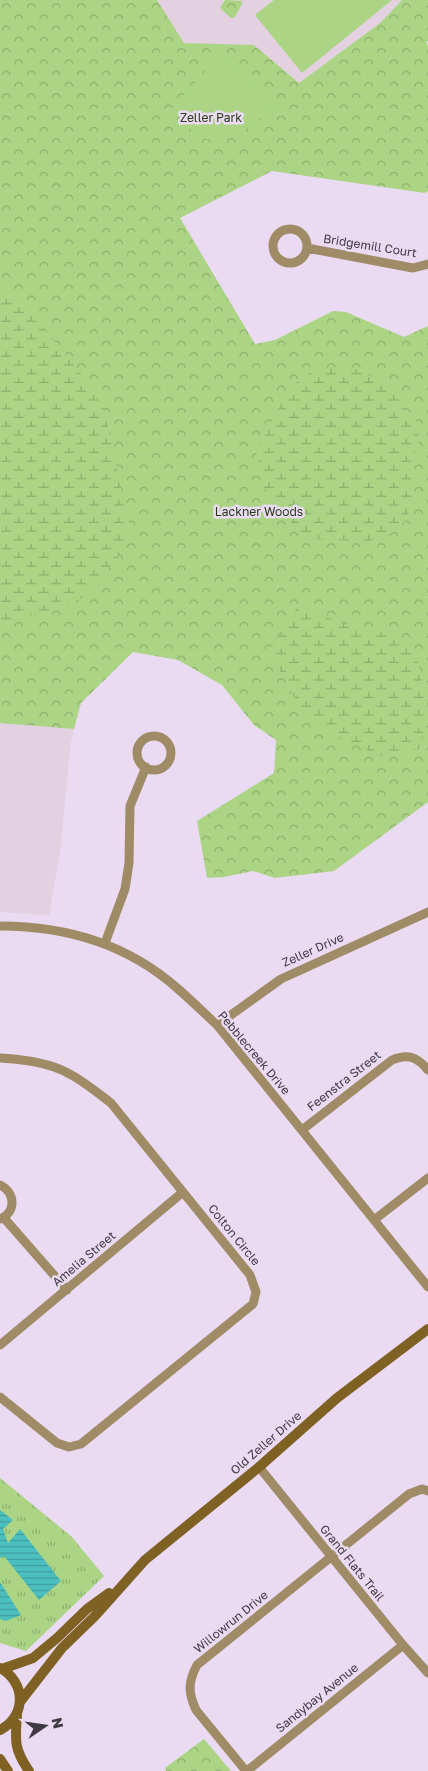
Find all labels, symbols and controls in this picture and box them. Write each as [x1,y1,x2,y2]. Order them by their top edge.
park label: Zeller Park [180,110,242,125]
street label: Bridgemill Court [322,231,418,260]
park label: Lackner Woods [215,504,303,519]
street label: Zeller Drive [280,929,346,970]
street label: Pebblecreek Drive [215,1008,294,1098]
street label: Feenstra Street [304,1047,384,1114]
street label: Colton Circle [205,1201,264,1268]
street label: Amelia Street [49,1228,119,1289]
street label: Old Zeller Drive [227,1408,304,1477]
street label: Grand Flats Trail [317,1521,388,1604]
street label: Willowrun Drive [191,1587,271,1656]
street label: Sandybay Avenue [272,1660,361,1736]
north arrow [20,1701,70,1751]
text: N [49,1716,68,1730]

